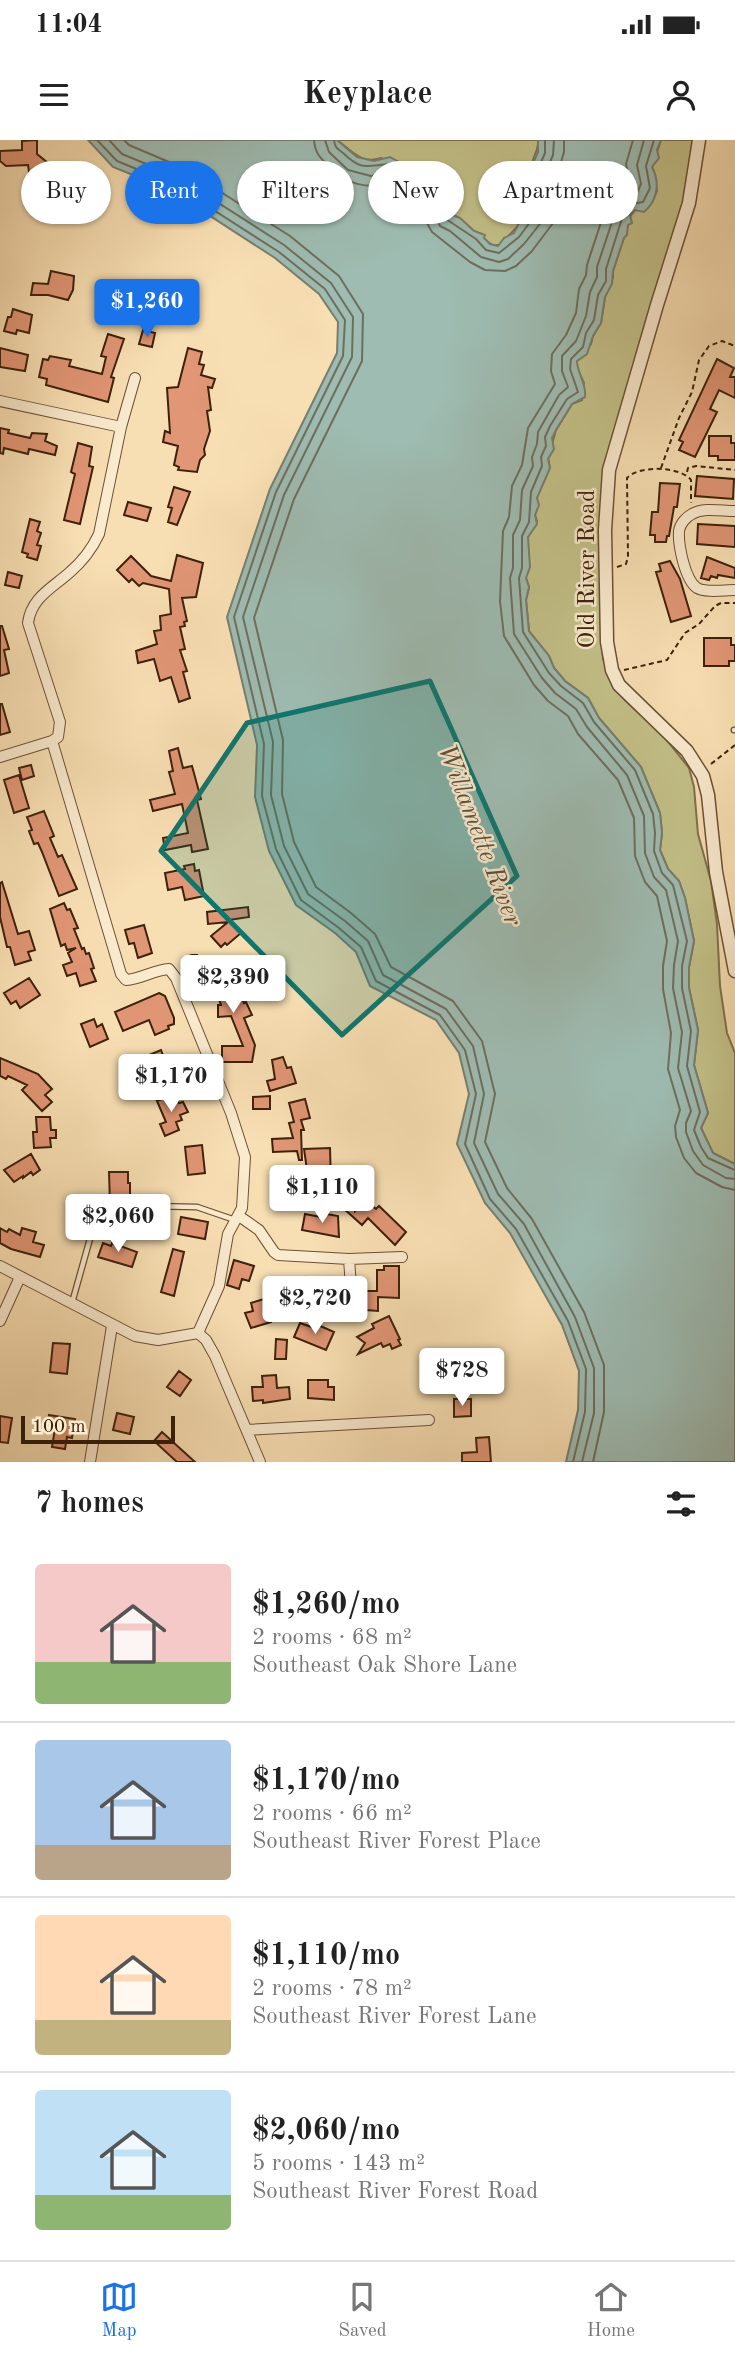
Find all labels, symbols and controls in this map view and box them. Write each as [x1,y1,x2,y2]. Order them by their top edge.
text: 11:04 [35,12,103,38]
icon: menu [35,76,73,114]
icon: person [662,76,700,114]
text: Keyplace [302,79,433,111]
chip: Buy [21,161,111,224]
chip: Rent [125,161,223,224]
chip: Filters [237,161,354,224]
chip: New [368,161,464,224]
chip: Apartment [478,161,638,224]
pin: $1,260 [90,280,204,339]
text: $1,260 [110,290,184,313]
street label: Old River Road [576,490,600,648]
water label: Willamette River [432,740,526,930]
pin: $2,390 [176,956,290,1015]
text: $2,390 [196,966,270,989]
pin: $1,170 [114,1054,228,1114]
text: $1,170 [134,1065,208,1088]
pin: $1,110 [265,1166,379,1225]
text: $1,110 [285,1176,359,1199]
pin: $2,060 [61,1194,175,1254]
text: $2,060 [81,1205,155,1228]
pin: $2,720 [258,1276,372,1336]
text: $2,720 [278,1287,352,1310]
pin: $728 [421,1348,503,1408]
text: $728 [435,1359,489,1382]
scale bar [21,1413,175,1445]
text: 100 m [32,1418,85,1437]
icon: filters [662,1485,700,1523]
text: 7 homes [35,1489,144,1519]
text: $1,260/mo [252,1590,400,1620]
icon: home [91,1592,175,1676]
text: 2 rooms · 68 m² [252,1626,412,1649]
text: Southeast Oak Shore Lane [252,1654,517,1677]
text: $1,170/mo [252,1766,400,1796]
icon: home [91,1768,175,1852]
text: 2 rooms · 66 m² [252,1802,412,1825]
text: Southeast River Forest Place [252,1830,541,1853]
text: $1,110/mo [252,1941,400,1971]
icon: home [91,1943,175,2027]
text: 2 rooms · 78 m² [252,1977,412,2000]
text: Southeast River Forest Lane [252,2005,537,2028]
text: $2,060/mo [252,2116,400,2146]
icon: home [91,2118,175,2202]
text: 5 rooms · 143 m² [252,2152,425,2175]
text: Southeast River Forest Road [252,2180,538,2203]
tab: Map [100,2278,138,2343]
tab: Saved [338,2278,387,2343]
tab: Home [587,2278,635,2343]

